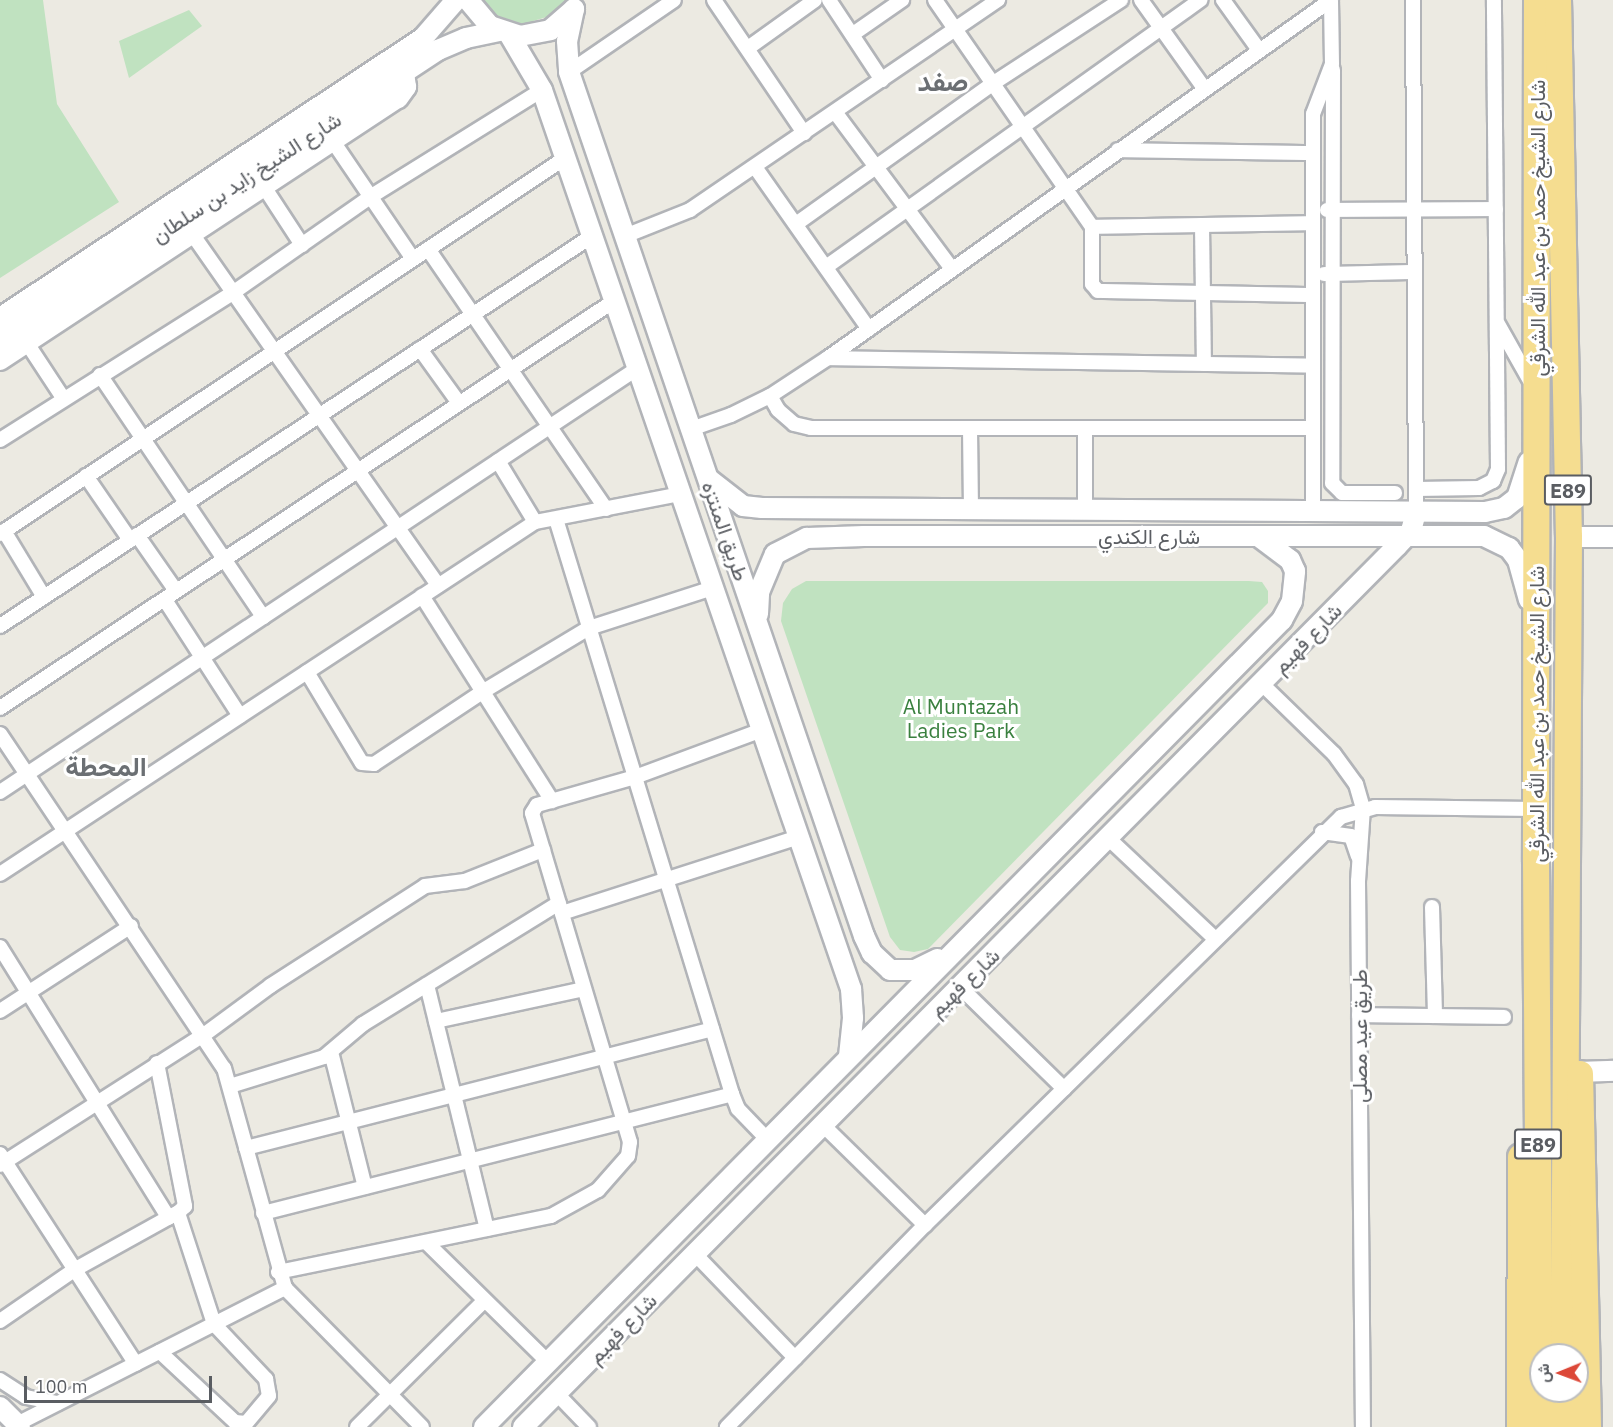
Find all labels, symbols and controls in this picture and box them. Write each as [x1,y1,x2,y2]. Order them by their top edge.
district label: صفد [918,65,968,97]
street label: شارع الشيخ حمد بن عبد الله الشرقي [1524,80,1550,376]
street label: شارع الشيخ زايد بن سلطان [147,106,345,248]
road number: E89 [1542,473,1594,507]
street label: طريق المنتزه [697,478,755,584]
street label: شارع الكندي [1098,523,1200,549]
street label: شارع الشيخ حمد بن عبد الله الشرقي [1523,566,1549,862]
street label: شارع فهيم [1267,598,1347,678]
park label: Al Muntazah Ladies Park [903,693,1019,743]
district label: المحطة [65,750,147,782]
street label: شارع فهيم [924,942,1004,1022]
street label: طريق عيد مصلى [1346,969,1372,1103]
road number: E89 [1512,1127,1564,1161]
street label: شارع فهيم [582,1288,662,1368]
north arrow [1529,1343,1589,1403]
text: ش [1533,1363,1553,1383]
scale bar [27,1364,214,1402]
text: 100 m [35,1375,87,1398]

